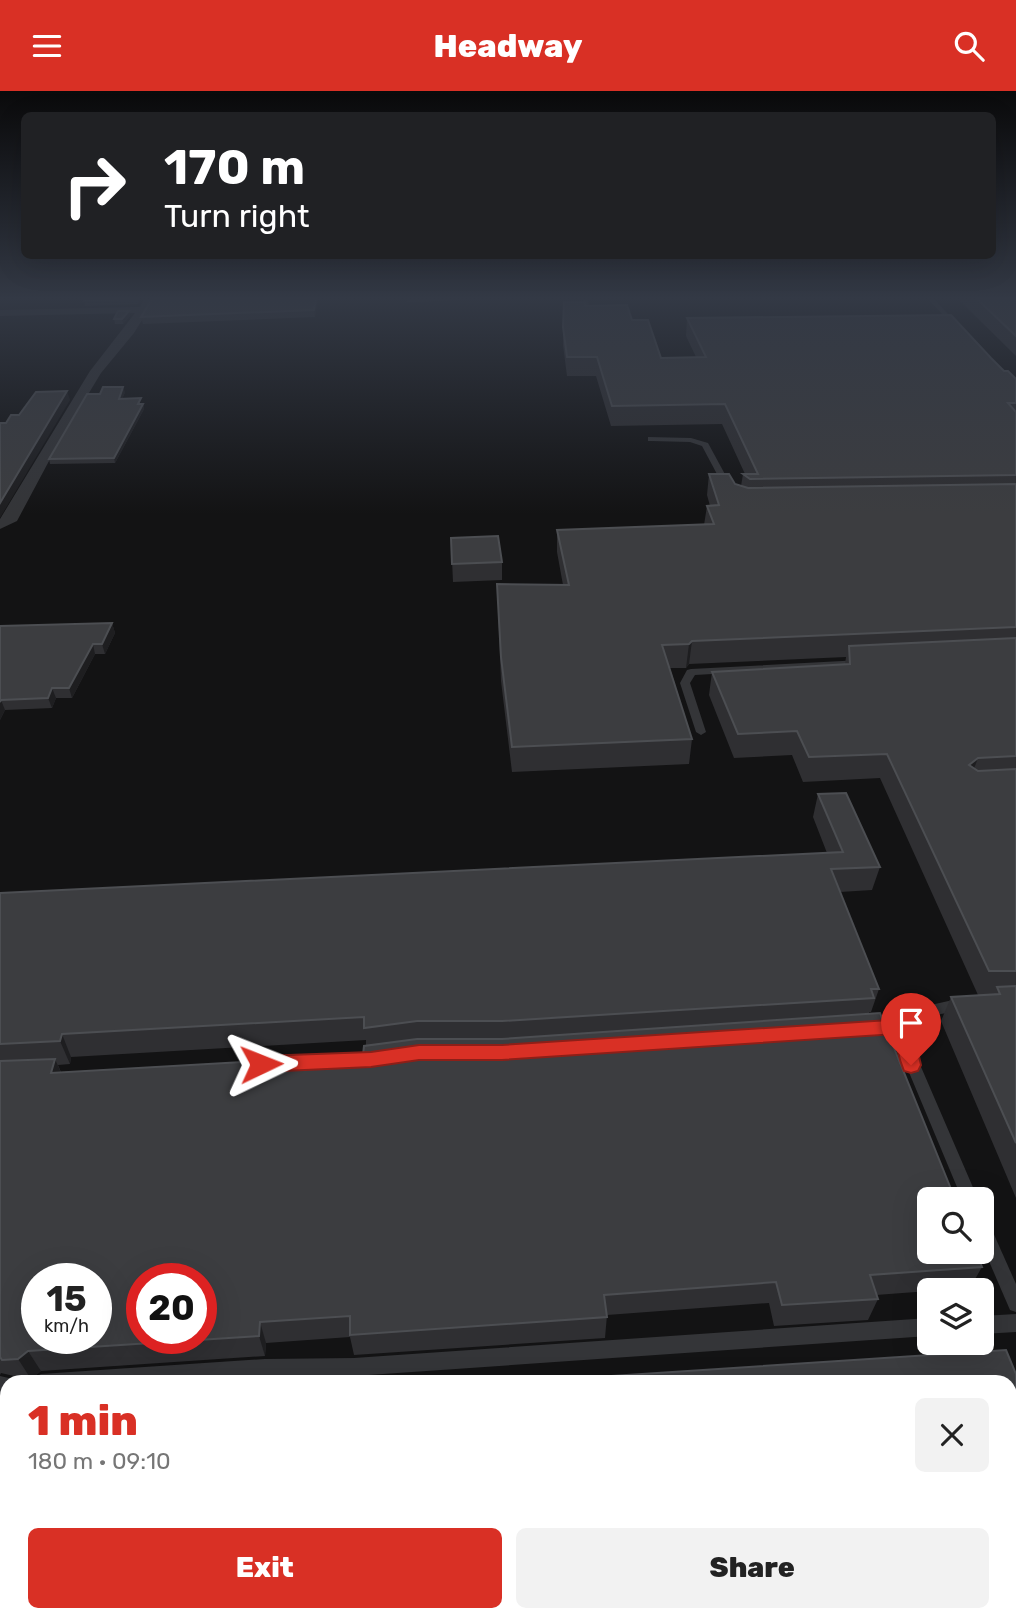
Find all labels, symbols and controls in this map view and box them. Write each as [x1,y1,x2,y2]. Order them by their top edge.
icon: menu [28,27,66,65]
text: Headway [433,27,583,65]
icon: search [950,27,988,65]
text: 170 m [164,138,305,196]
icon: right [49,140,140,231]
text: Turn right [164,197,309,235]
pin [881,993,941,1065]
icon: arrive [892,1004,930,1042]
position arrow [224,1027,298,1101]
map controls [917,1187,994,1355]
button: search [917,1187,994,1264]
speed limit sign: 20 [126,1263,217,1354]
text: 15 [46,1278,87,1320]
button: layers [917,1278,994,1355]
text: km/h [44,1315,89,1337]
text: 1 min [28,1396,138,1446]
button: close [915,1398,989,1472]
text: 180 m · 09:10 [28,1447,171,1475]
button: Exit [28,1528,502,1608]
button: Share [516,1528,989,1608]

